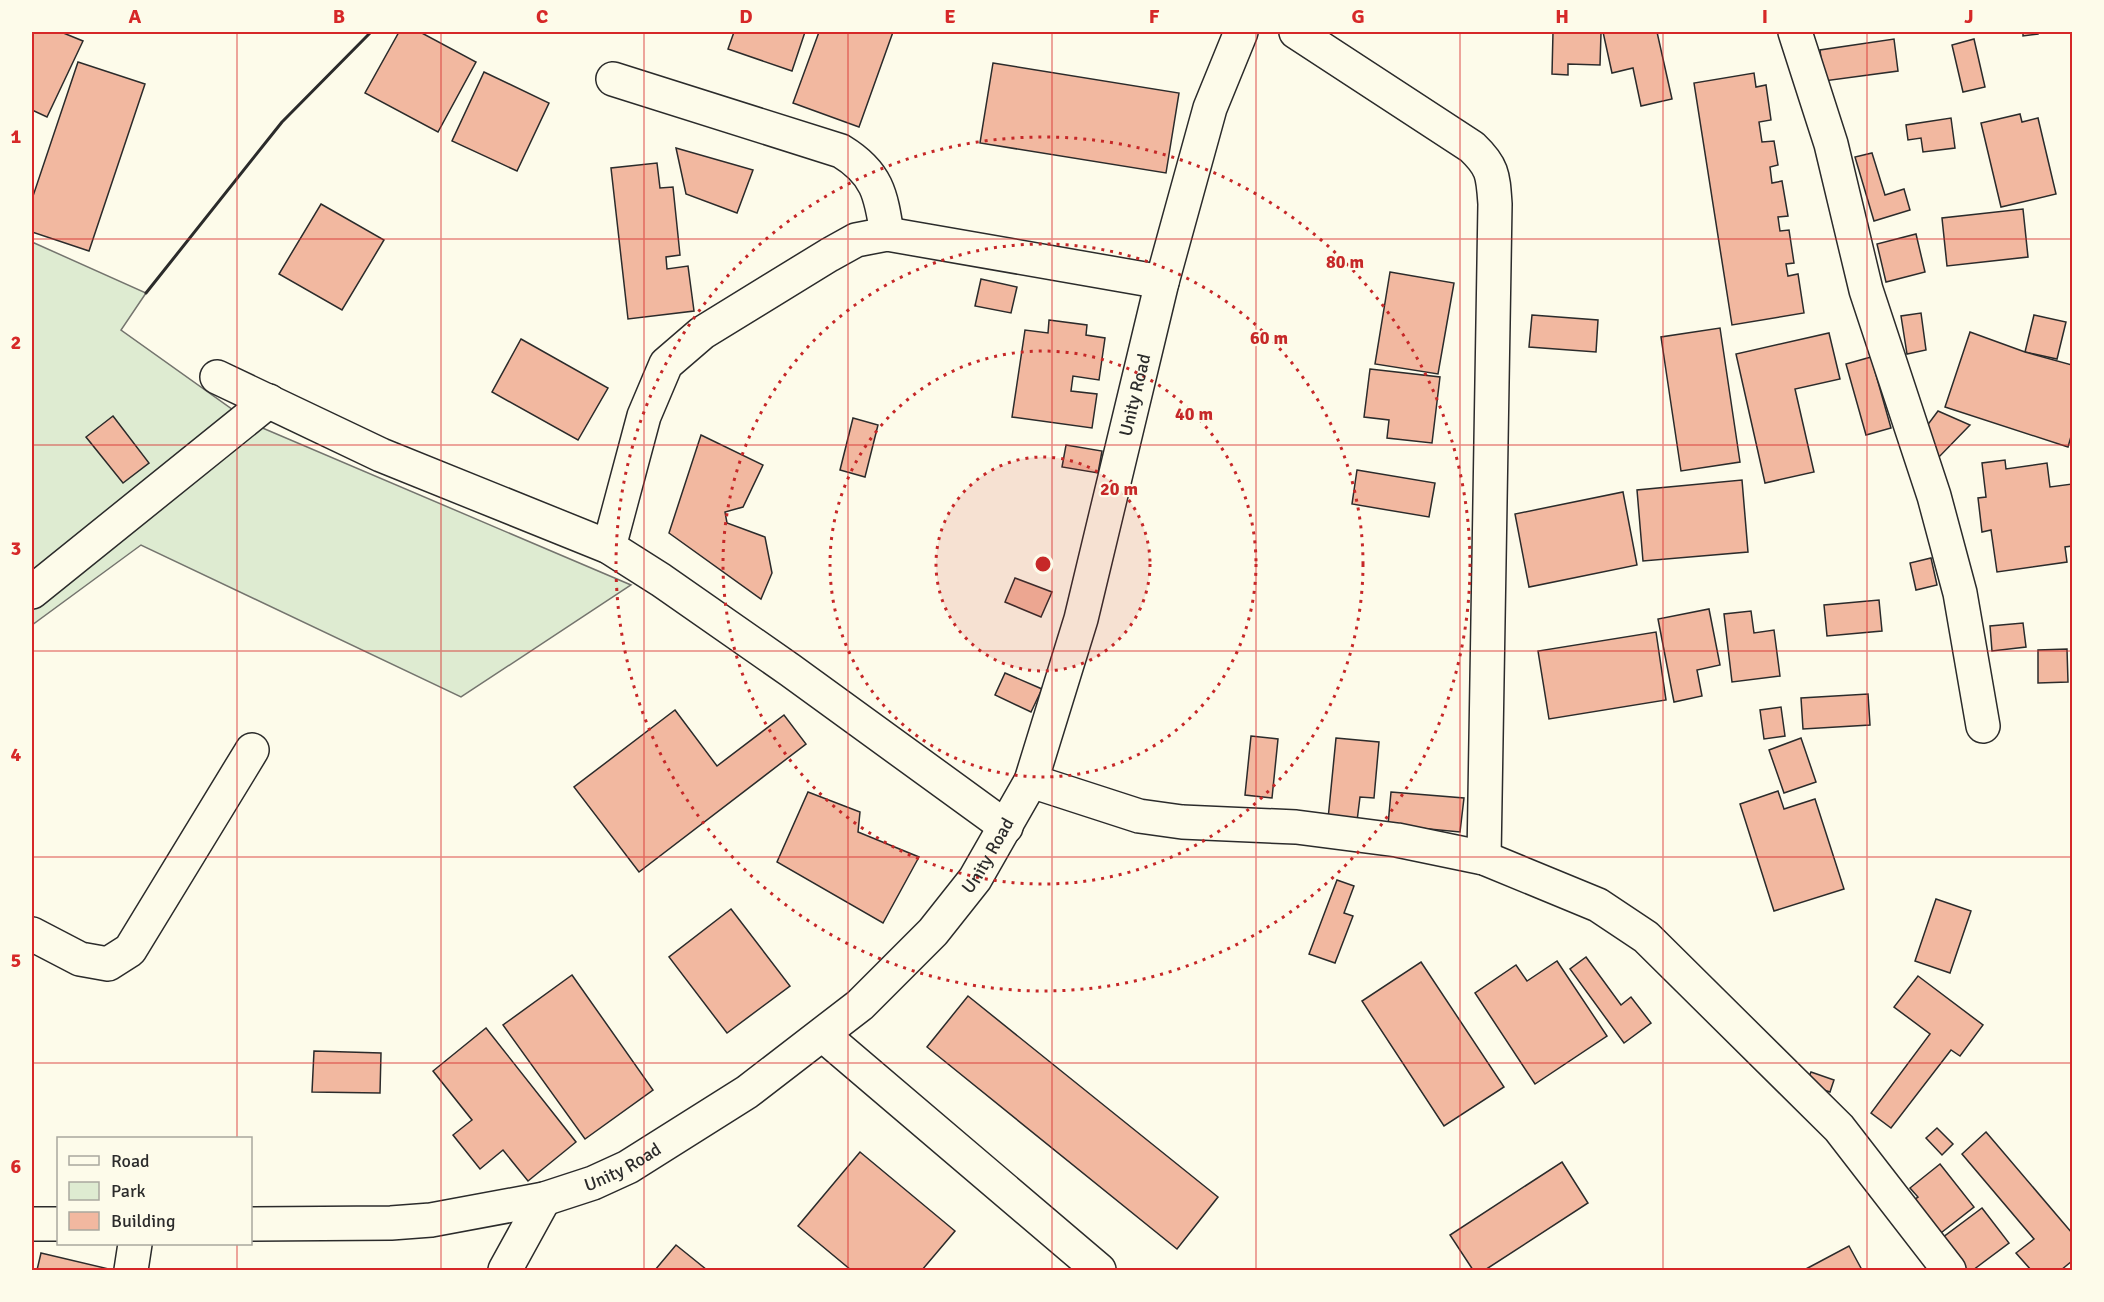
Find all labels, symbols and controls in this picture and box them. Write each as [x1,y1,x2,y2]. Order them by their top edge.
text: A [129,4,142,29]
text: B [333,4,345,29]
text: C [536,4,548,29]
text: D [739,4,753,29]
text: E [944,4,956,29]
text: F [1149,4,1160,29]
text: G [1351,4,1365,29]
text: H [1555,4,1569,29]
text: I [1762,4,1768,29]
text: J [1964,4,1974,29]
text: 1 [11,124,22,149]
text: 80 m [1326,251,1364,273]
text: 60 m [1250,327,1288,349]
text: 2 [11,330,21,355]
street label: Unity Road [1114,352,1155,438]
text: 40 m [1175,403,1213,425]
text: 20 m [1100,478,1138,500]
text: 3 [11,536,21,561]
centre of rings [1033,554,1053,574]
text: 4 [11,742,22,767]
street label: Unity Road [957,814,1019,898]
text: 5 [11,948,21,973]
legend [57,1137,252,1245]
street label: Unity Road [581,1138,665,1196]
text: Road [111,1150,150,1172]
text: 6 [11,1154,22,1179]
text: Park [111,1180,146,1202]
text: Building [111,1210,175,1232]

